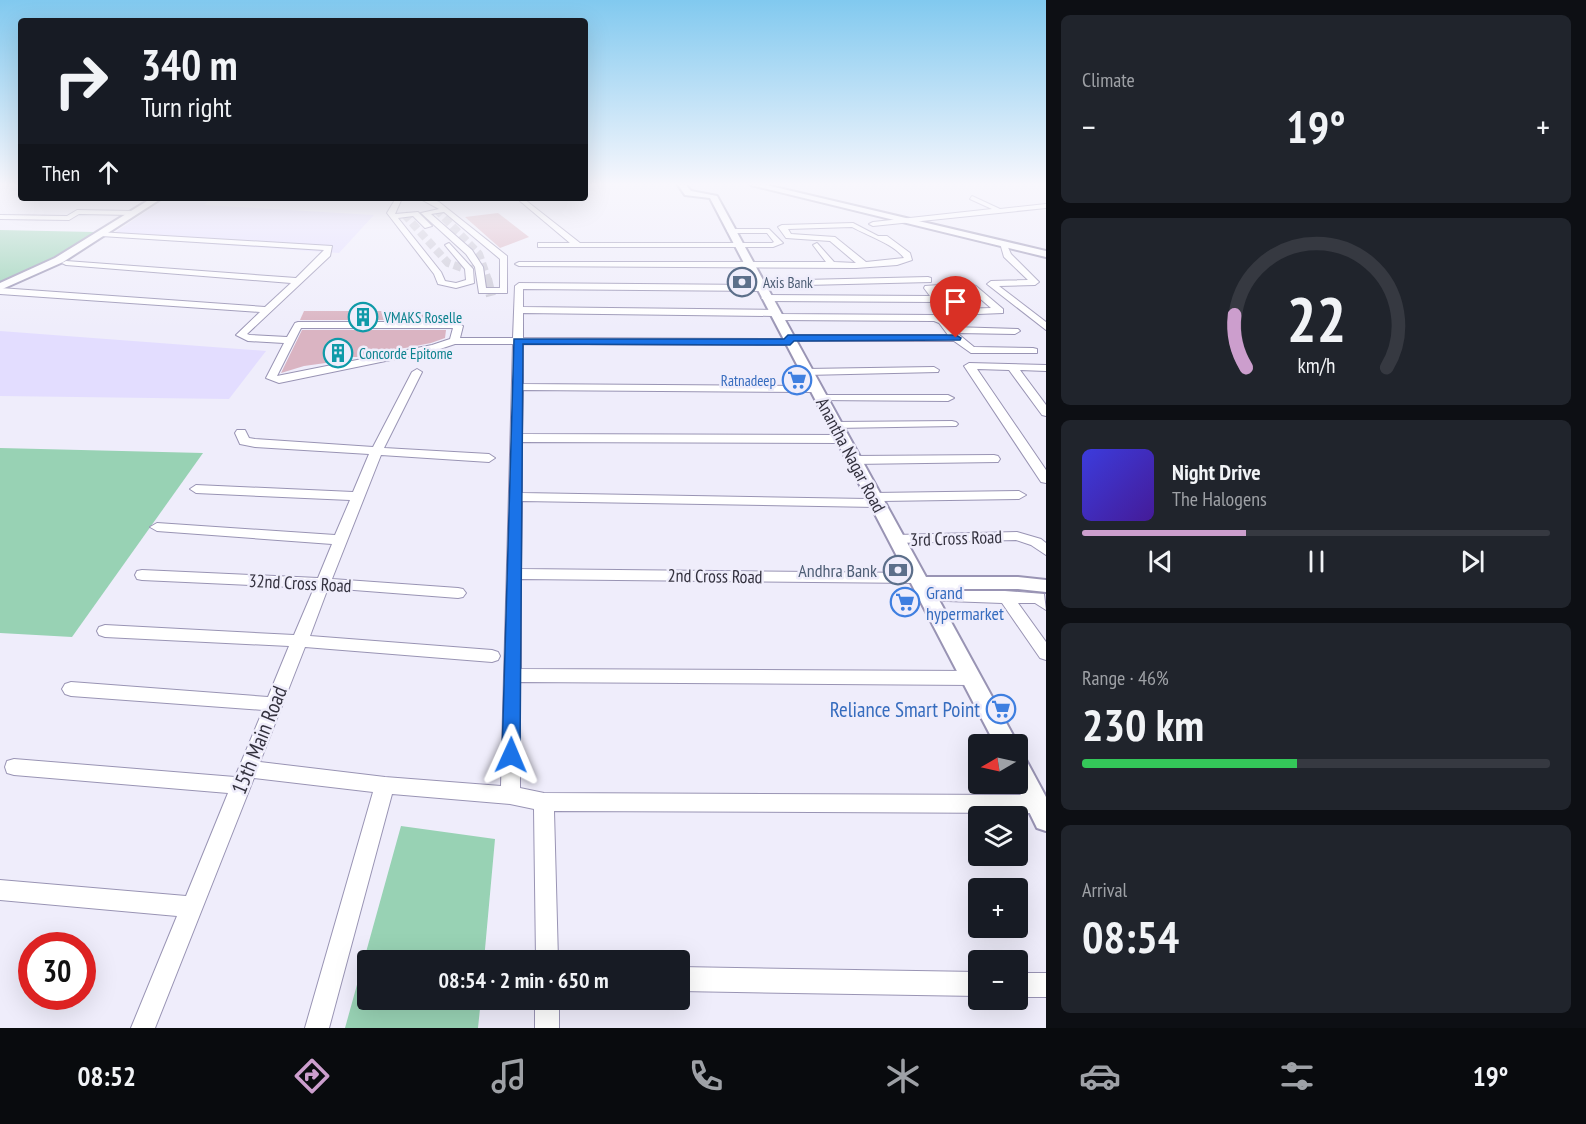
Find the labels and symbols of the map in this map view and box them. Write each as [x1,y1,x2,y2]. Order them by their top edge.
bank icon: Axis Bank [726,266,758,298]
place label: Axis Bank [763,273,813,292]
pin [930,276,981,338]
building icon: VMAKS Roselle [347,301,379,333]
place label: VMAKS Roselle [383,308,462,327]
building icon: Concorde Epitome [322,337,354,369]
place label: Concorde Epitome [359,344,453,363]
supermarket icon: Ratnadeep [781,364,813,396]
place label: Ratnadeep [721,371,776,390]
street label: Anantha Nagar Road [811,394,891,516]
street label: 3rd Cross Road [910,525,1002,551]
bank icon: Andhra Bank [882,554,914,586]
place label: Andhra Bank [798,559,877,582]
street label: 2nd Cross Road [667,564,763,588]
street label: 32nd Cross Road [248,569,352,597]
place label: Grand hypermarket [926,581,1004,625]
supermarket icon: Grand hypermarket [889,586,921,618]
street label: 15th Main Road [225,682,293,798]
supermarket icon: Reliance Smart Point [985,693,1017,725]
place label: Reliance Smart Point [830,696,980,723]
position arrow [479,723,543,787]
north arrow [968,734,1028,794]
speed limit sign: 30 [18,932,96,1010]

